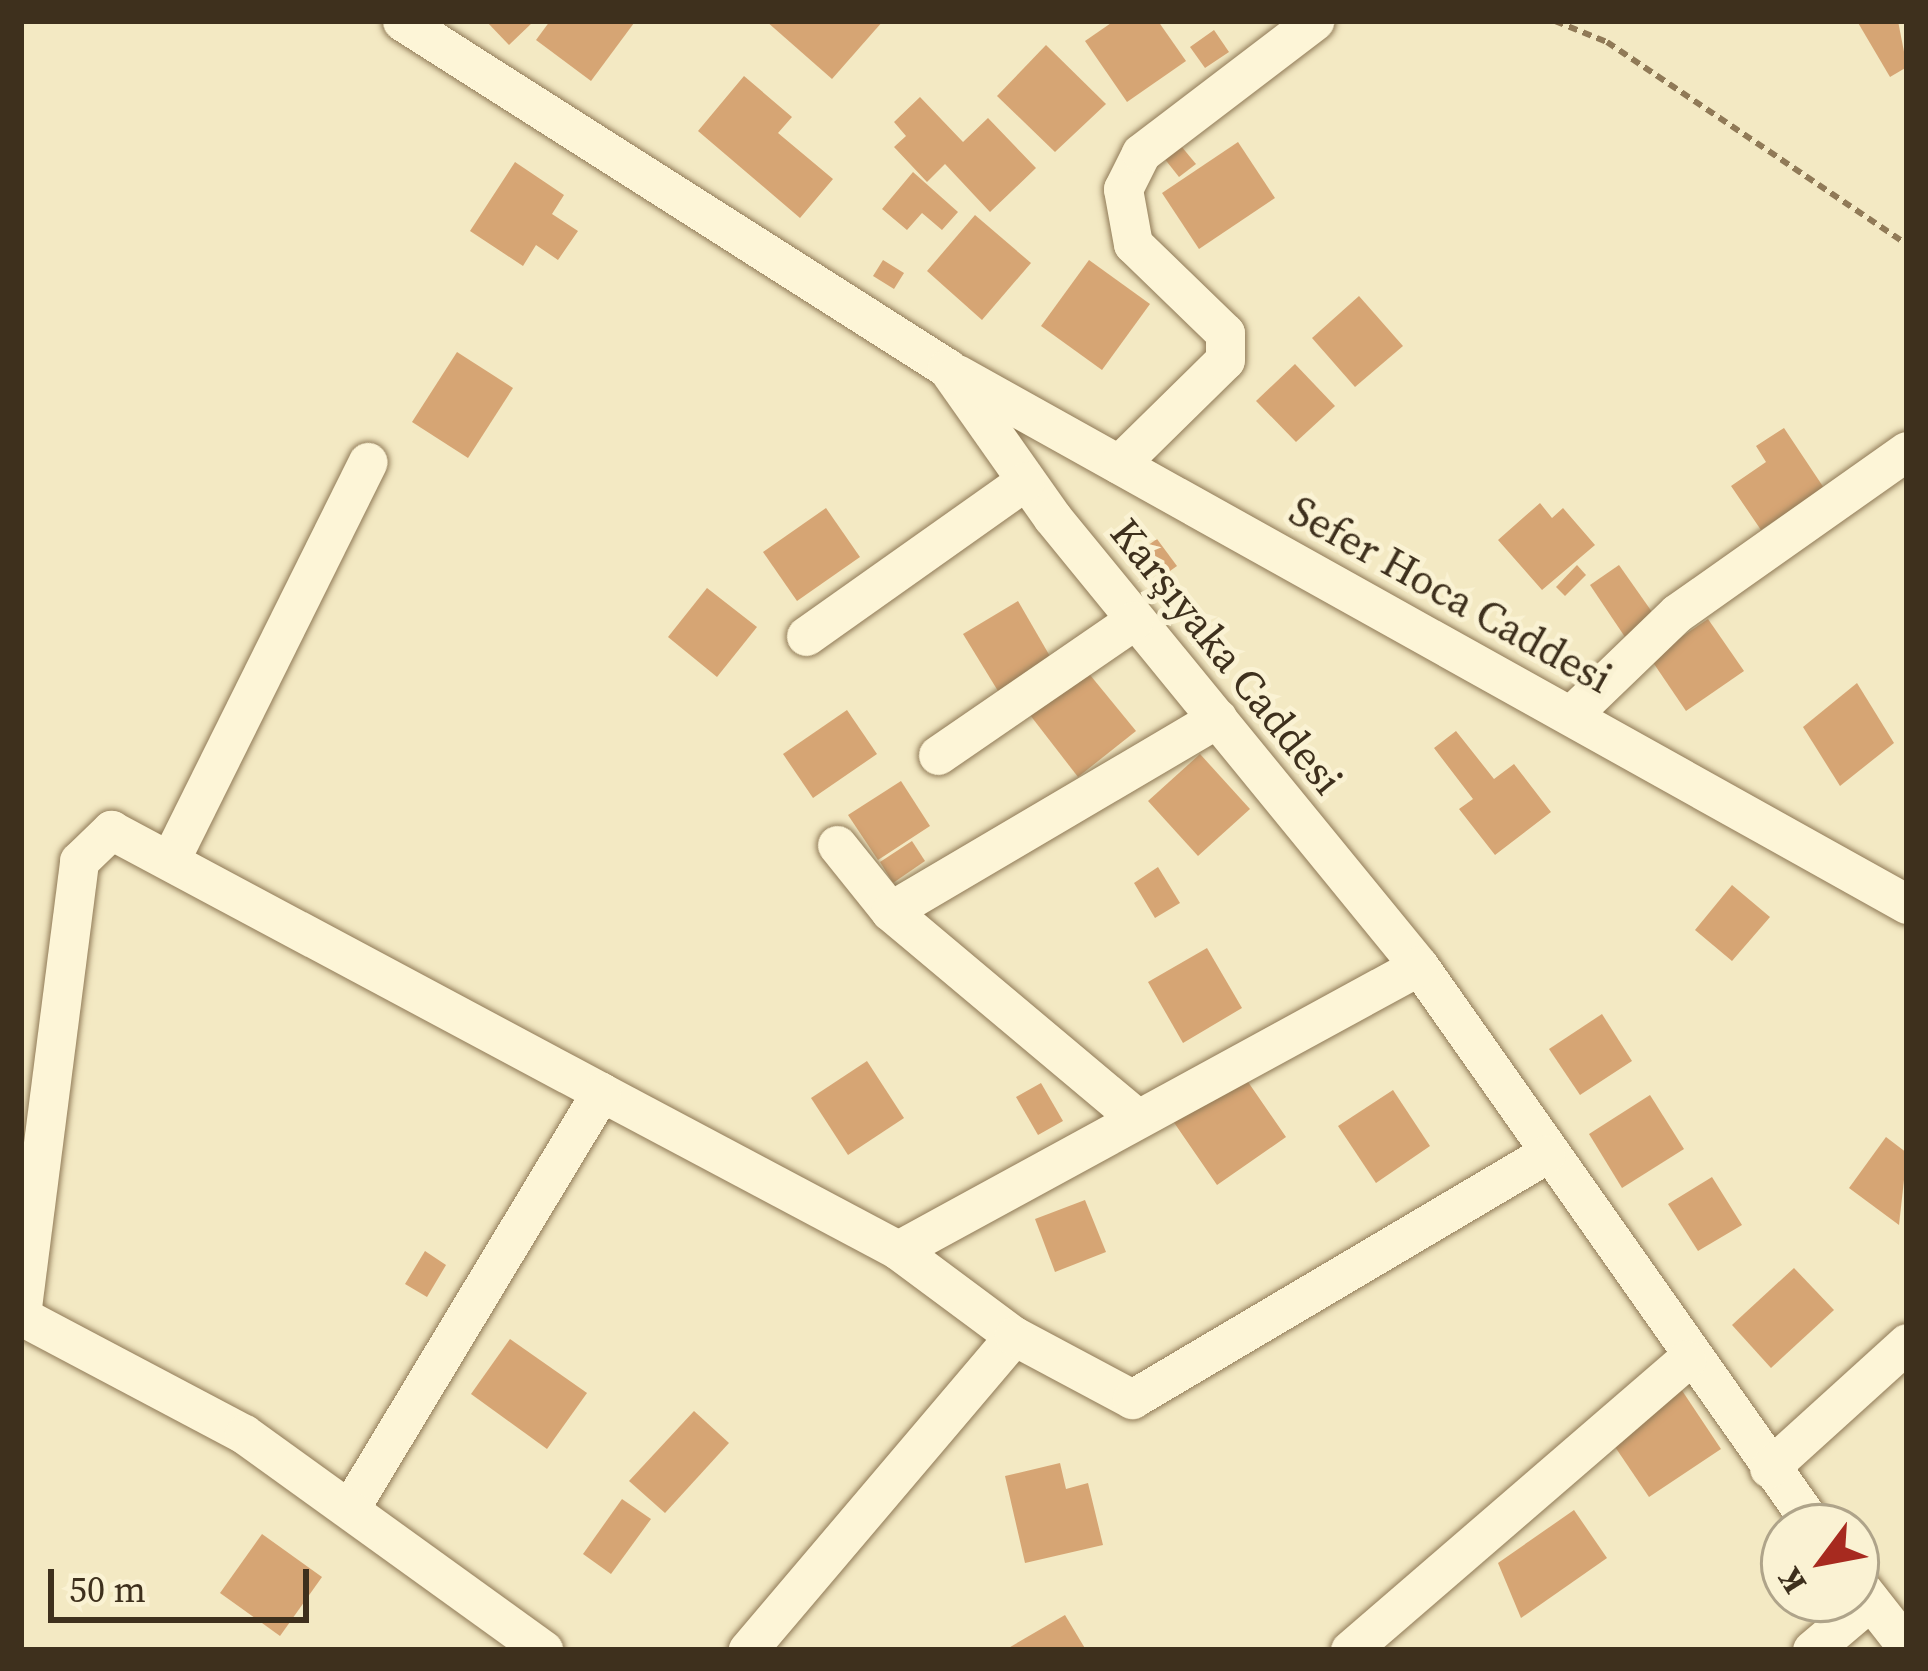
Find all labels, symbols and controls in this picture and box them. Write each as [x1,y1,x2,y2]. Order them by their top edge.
street label: Sefer Hoca Caddesi [1281,485,1621,703]
street label: Karşıyaka Caddesi [1100,508,1354,804]
north arrow [1760,1503,1880,1623]
scale bar [54,1545,315,1619]
text: K [1766,1559,1817,1602]
text: 50 m [69,1565,146,1614]

